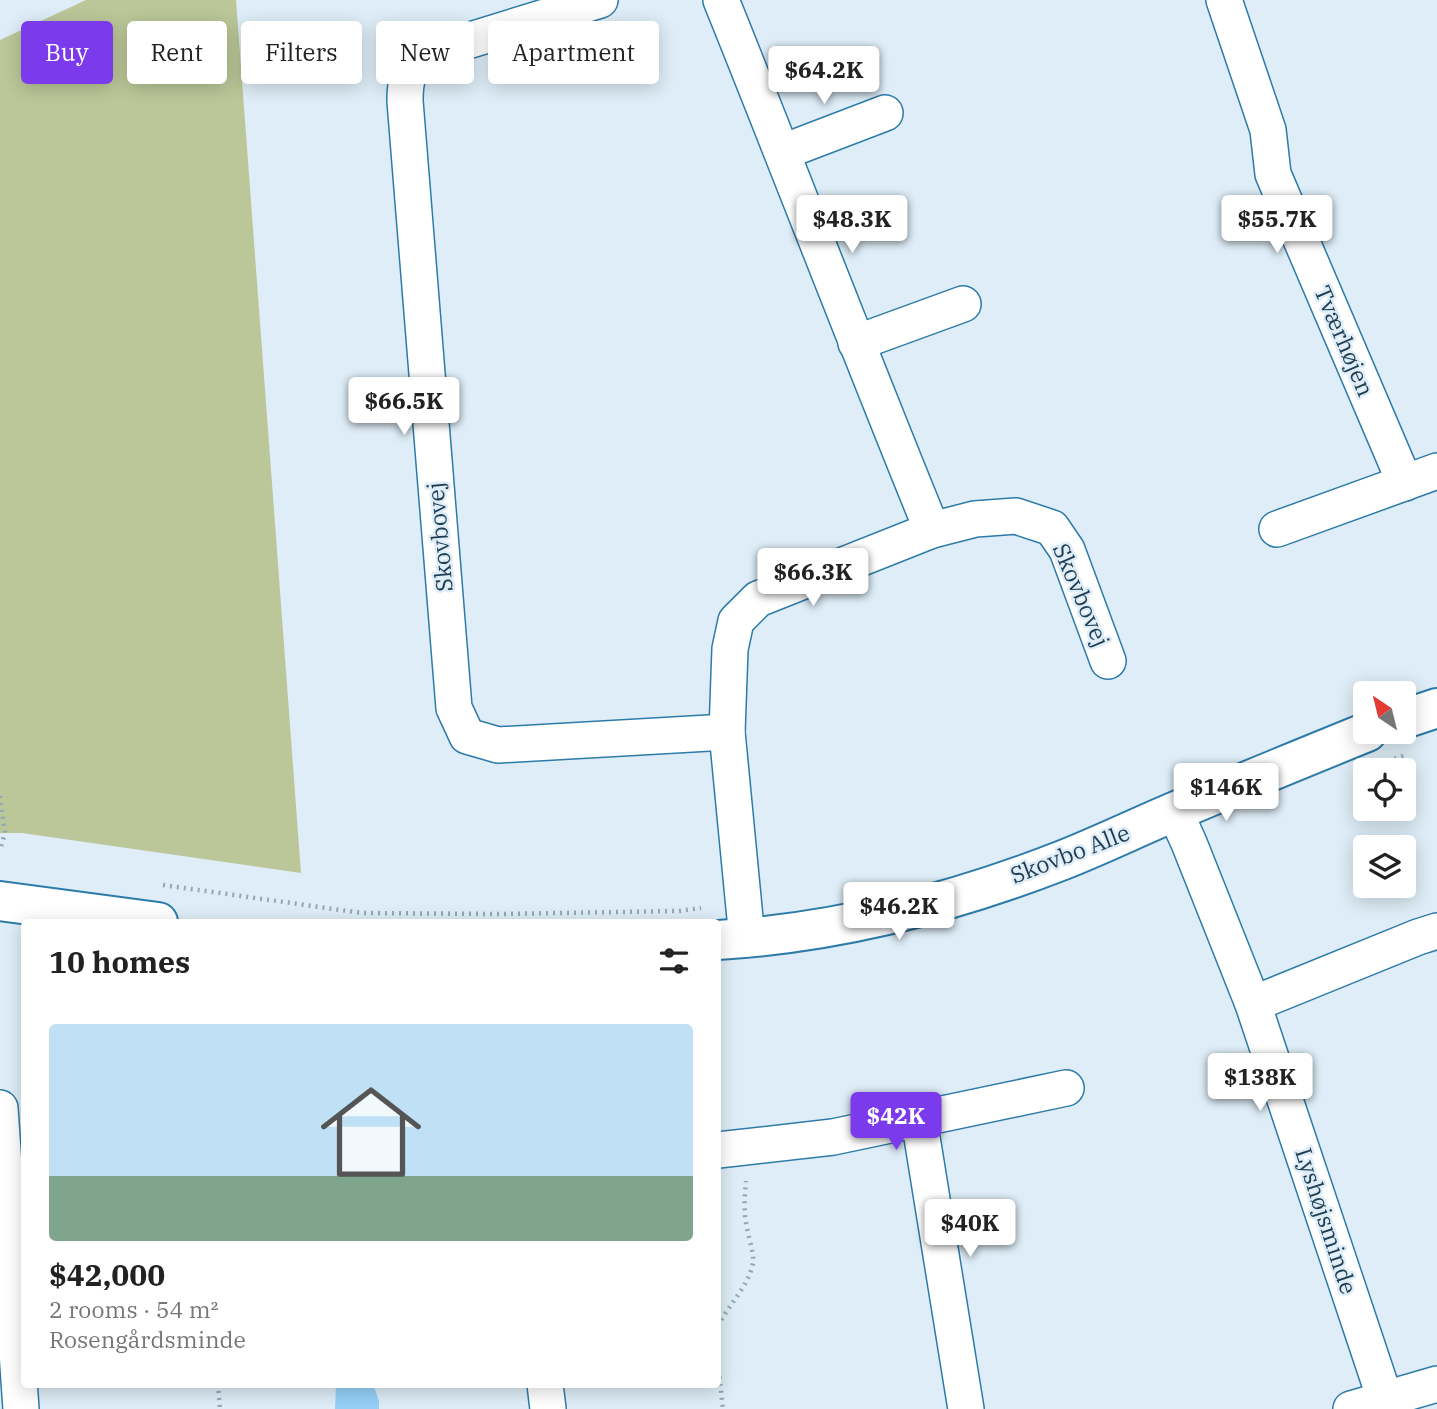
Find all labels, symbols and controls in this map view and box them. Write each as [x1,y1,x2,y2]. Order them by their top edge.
chip: Buy [21,21,113,84]
chip: Rent [127,21,227,84]
chip: Filters [241,21,362,84]
chip: New [376,21,474,84]
chip: Apartment [488,21,659,84]
pin: $64.2K [767,46,881,106]
text: $64.2K [784,54,864,84]
pin: $48.3K [795,196,909,255]
pin: $55.7K [1220,196,1334,255]
text: $48.3K [812,203,892,233]
text: $55.7K [1237,203,1317,233]
street label: Tværhøjen [1308,281,1382,401]
pin: $66.5K [347,378,461,437]
text: $66.5K [364,385,444,415]
street label: Skovbovej [419,481,459,593]
street label: Skovbovej [1047,538,1117,651]
pin: $66.3K [756,548,870,608]
text: $66.3K [773,556,853,586]
north arrow [1353,681,1416,744]
map controls [1353,681,1416,898]
button: locate [1353,758,1416,821]
pin: $146K [1177,764,1275,823]
text: $146K [1190,771,1262,801]
street label: Skovbo Alle [1006,817,1134,890]
button: layers [1353,835,1416,898]
pin: $46.2K [842,883,956,942]
text: $46.2K [859,890,939,920]
text: 10 homes [49,942,190,981]
icon: filters [655,942,693,980]
pin: $138K [1211,1054,1309,1113]
text: $138K [1224,1061,1296,1091]
icon: home [308,1069,434,1195]
pin: $42K [855,1092,937,1152]
text: $42K [867,1100,925,1130]
street label: Lyshøjsminde [1289,1144,1365,1298]
pin: $40K [929,1200,1011,1259]
text: $40K [941,1207,999,1237]
text: $42,000 [49,1255,165,1294]
text: 2 rooms · 54 m² [49,1294,219,1324]
text: Rosengårdsminde [49,1324,246,1354]

